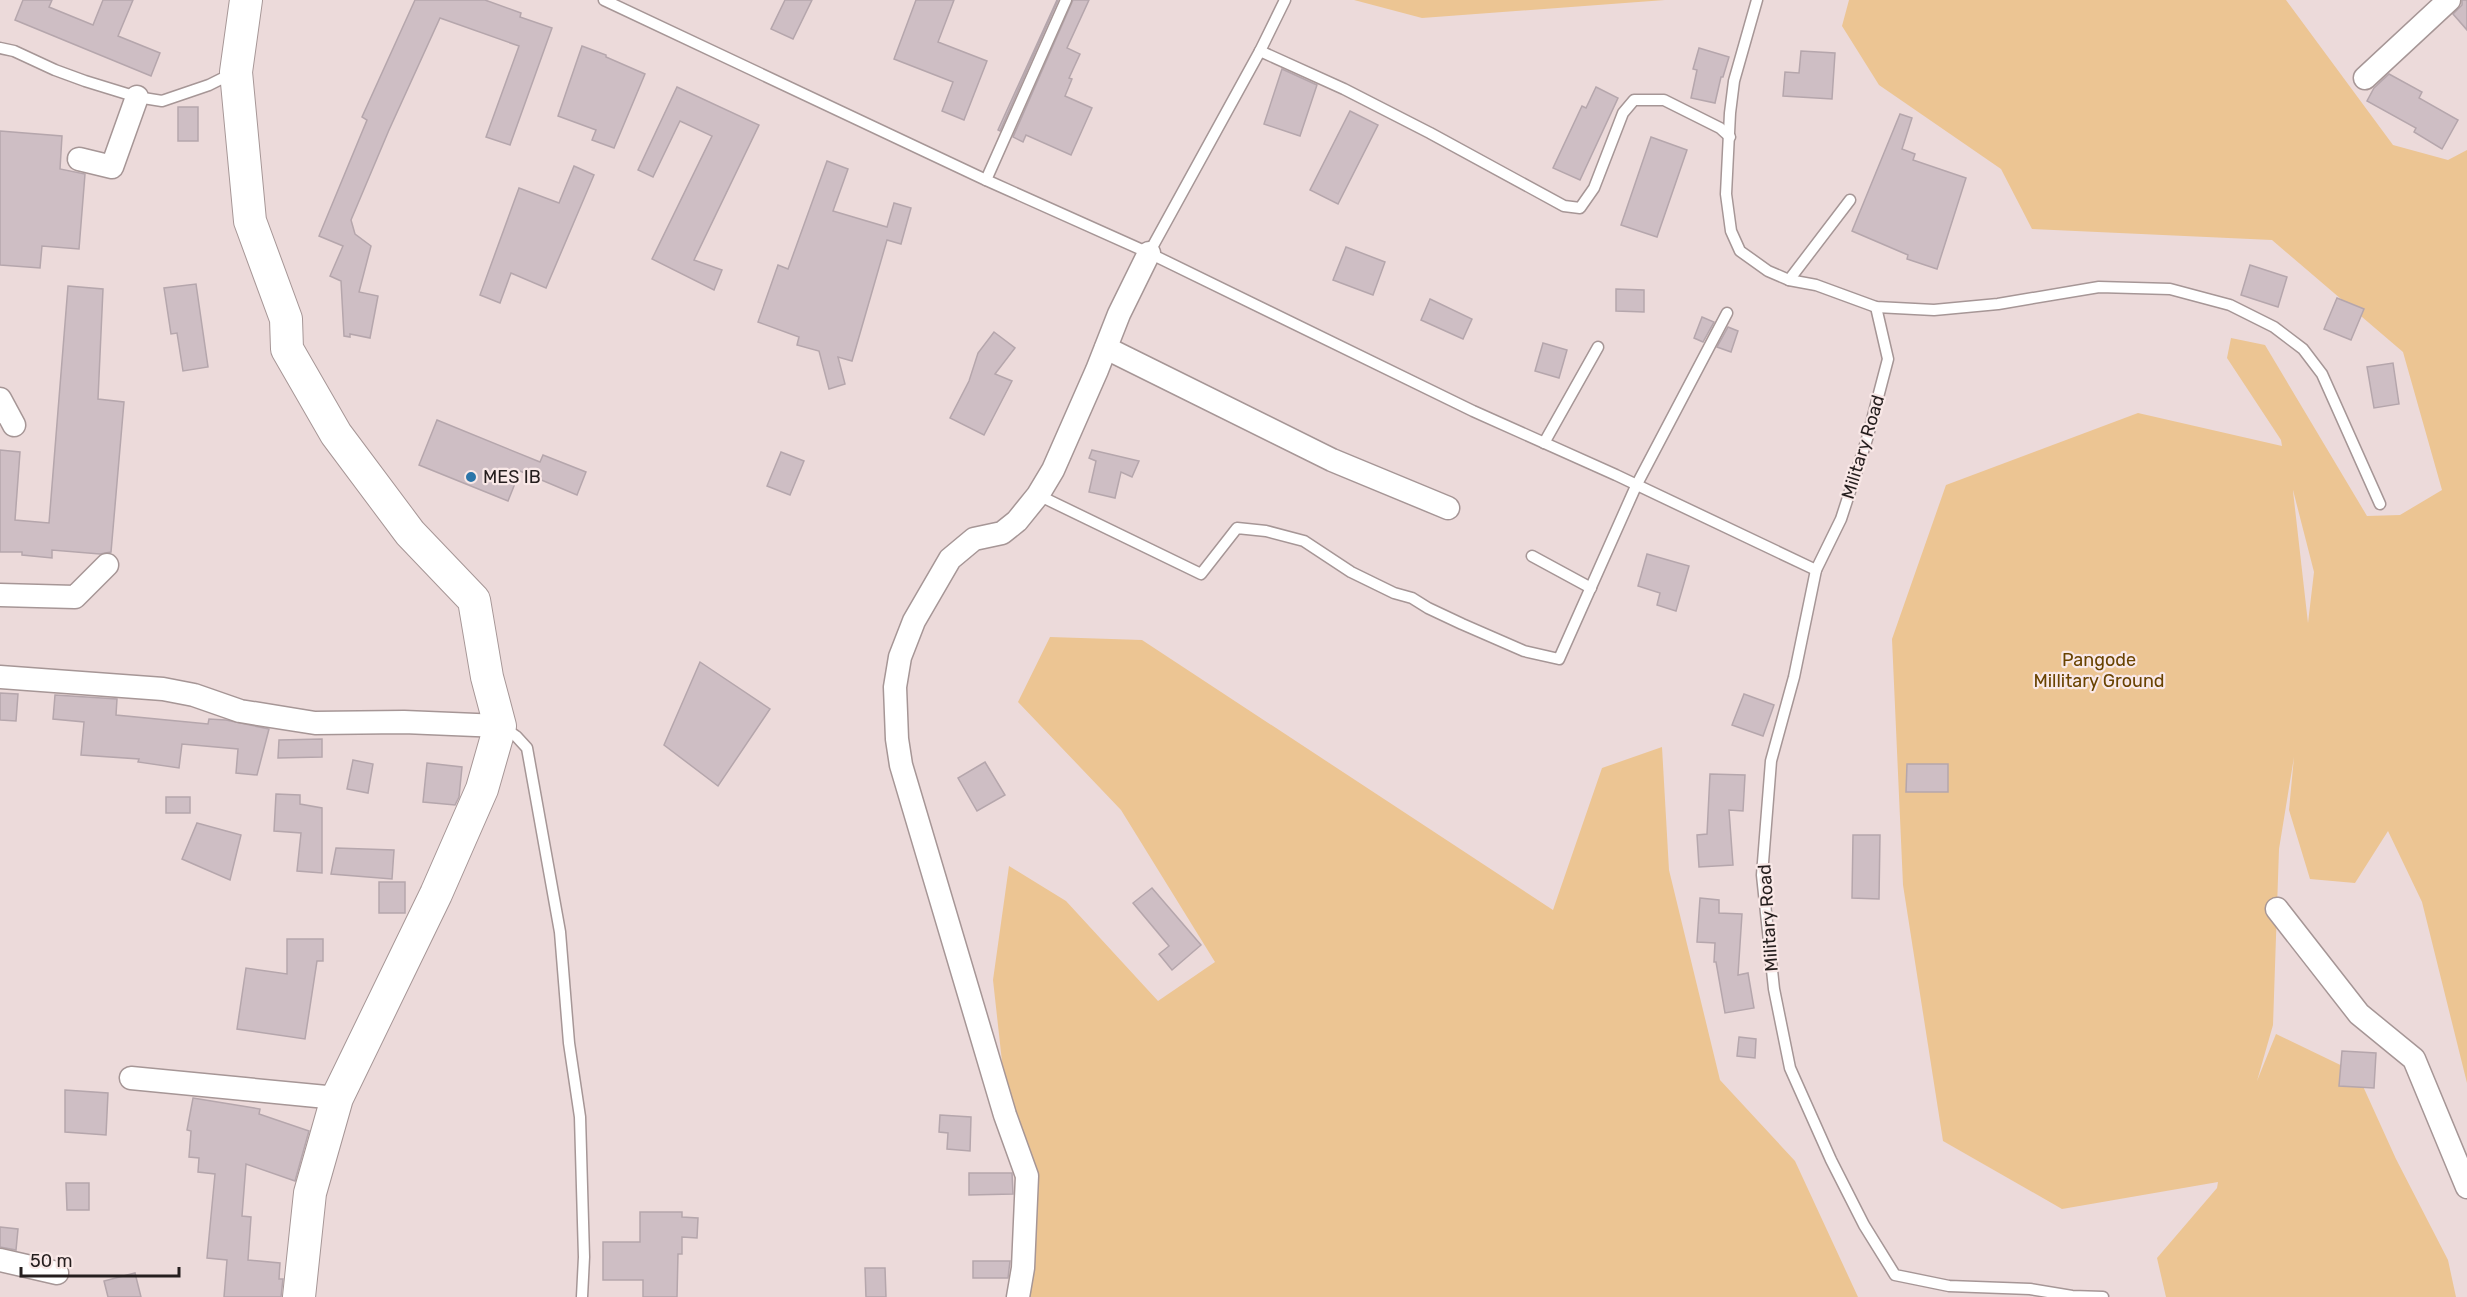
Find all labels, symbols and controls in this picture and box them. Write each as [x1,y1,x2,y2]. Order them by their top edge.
street label: Military Road [1837,392,1889,502]
place label: MES IB [483,466,541,488]
marker: MES IB [464,470,478,484]
park label: Pangode Millitary Ground [2033,649,2165,692]
street label: Military Road [1753,864,1783,972]
scale bar [21,1240,178,1278]
text: 50 m [30,1250,73,1272]

